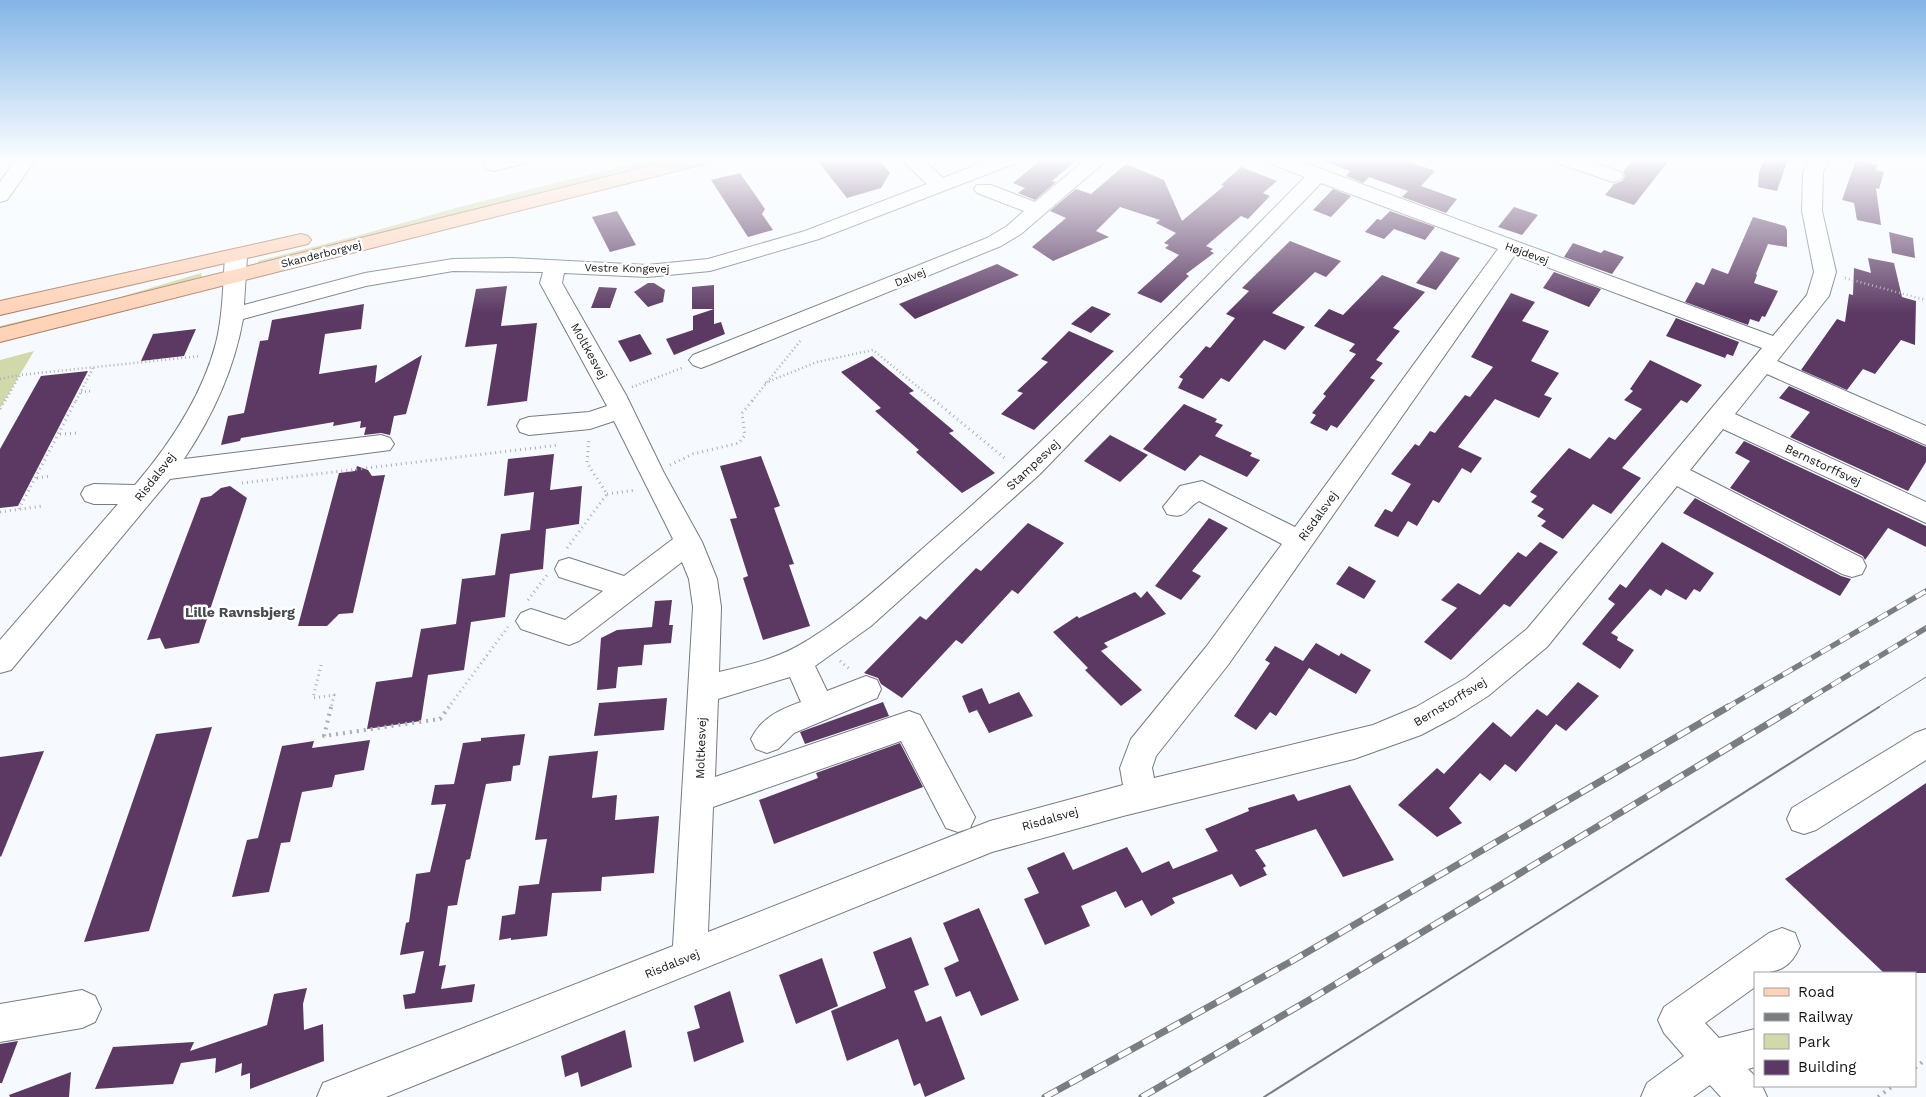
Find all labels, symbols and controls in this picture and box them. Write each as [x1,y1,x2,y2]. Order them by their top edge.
street label: Skanderborgvej [280,238,363,271]
street label: Højdevej [1503,240,1551,267]
street label: Vestre Kongevej [584,261,670,276]
street label: Dalvej [893,265,928,290]
street label: Moltkesvej [568,321,610,381]
street label: Stampesvej [1003,437,1063,493]
street label: Bernstorffsvej [1783,441,1863,489]
street label: Risdalsvej [132,450,178,504]
street label: Risdalsvej [1295,488,1341,544]
district label: Lille Ravnsbjerg [185,604,295,620]
street label: Bernstorffsvej [1411,675,1489,729]
street label: Moltkesvej [693,717,709,779]
street label: Risdalsvej [1020,804,1080,834]
street label: Risdalsvej [643,947,701,981]
legend [1754,972,1916,1087]
text: Road [1798,983,1835,1001]
text: Railway [1798,1008,1853,1026]
text: Park [1798,1033,1831,1051]
text: Building [1798,1058,1856,1076]

